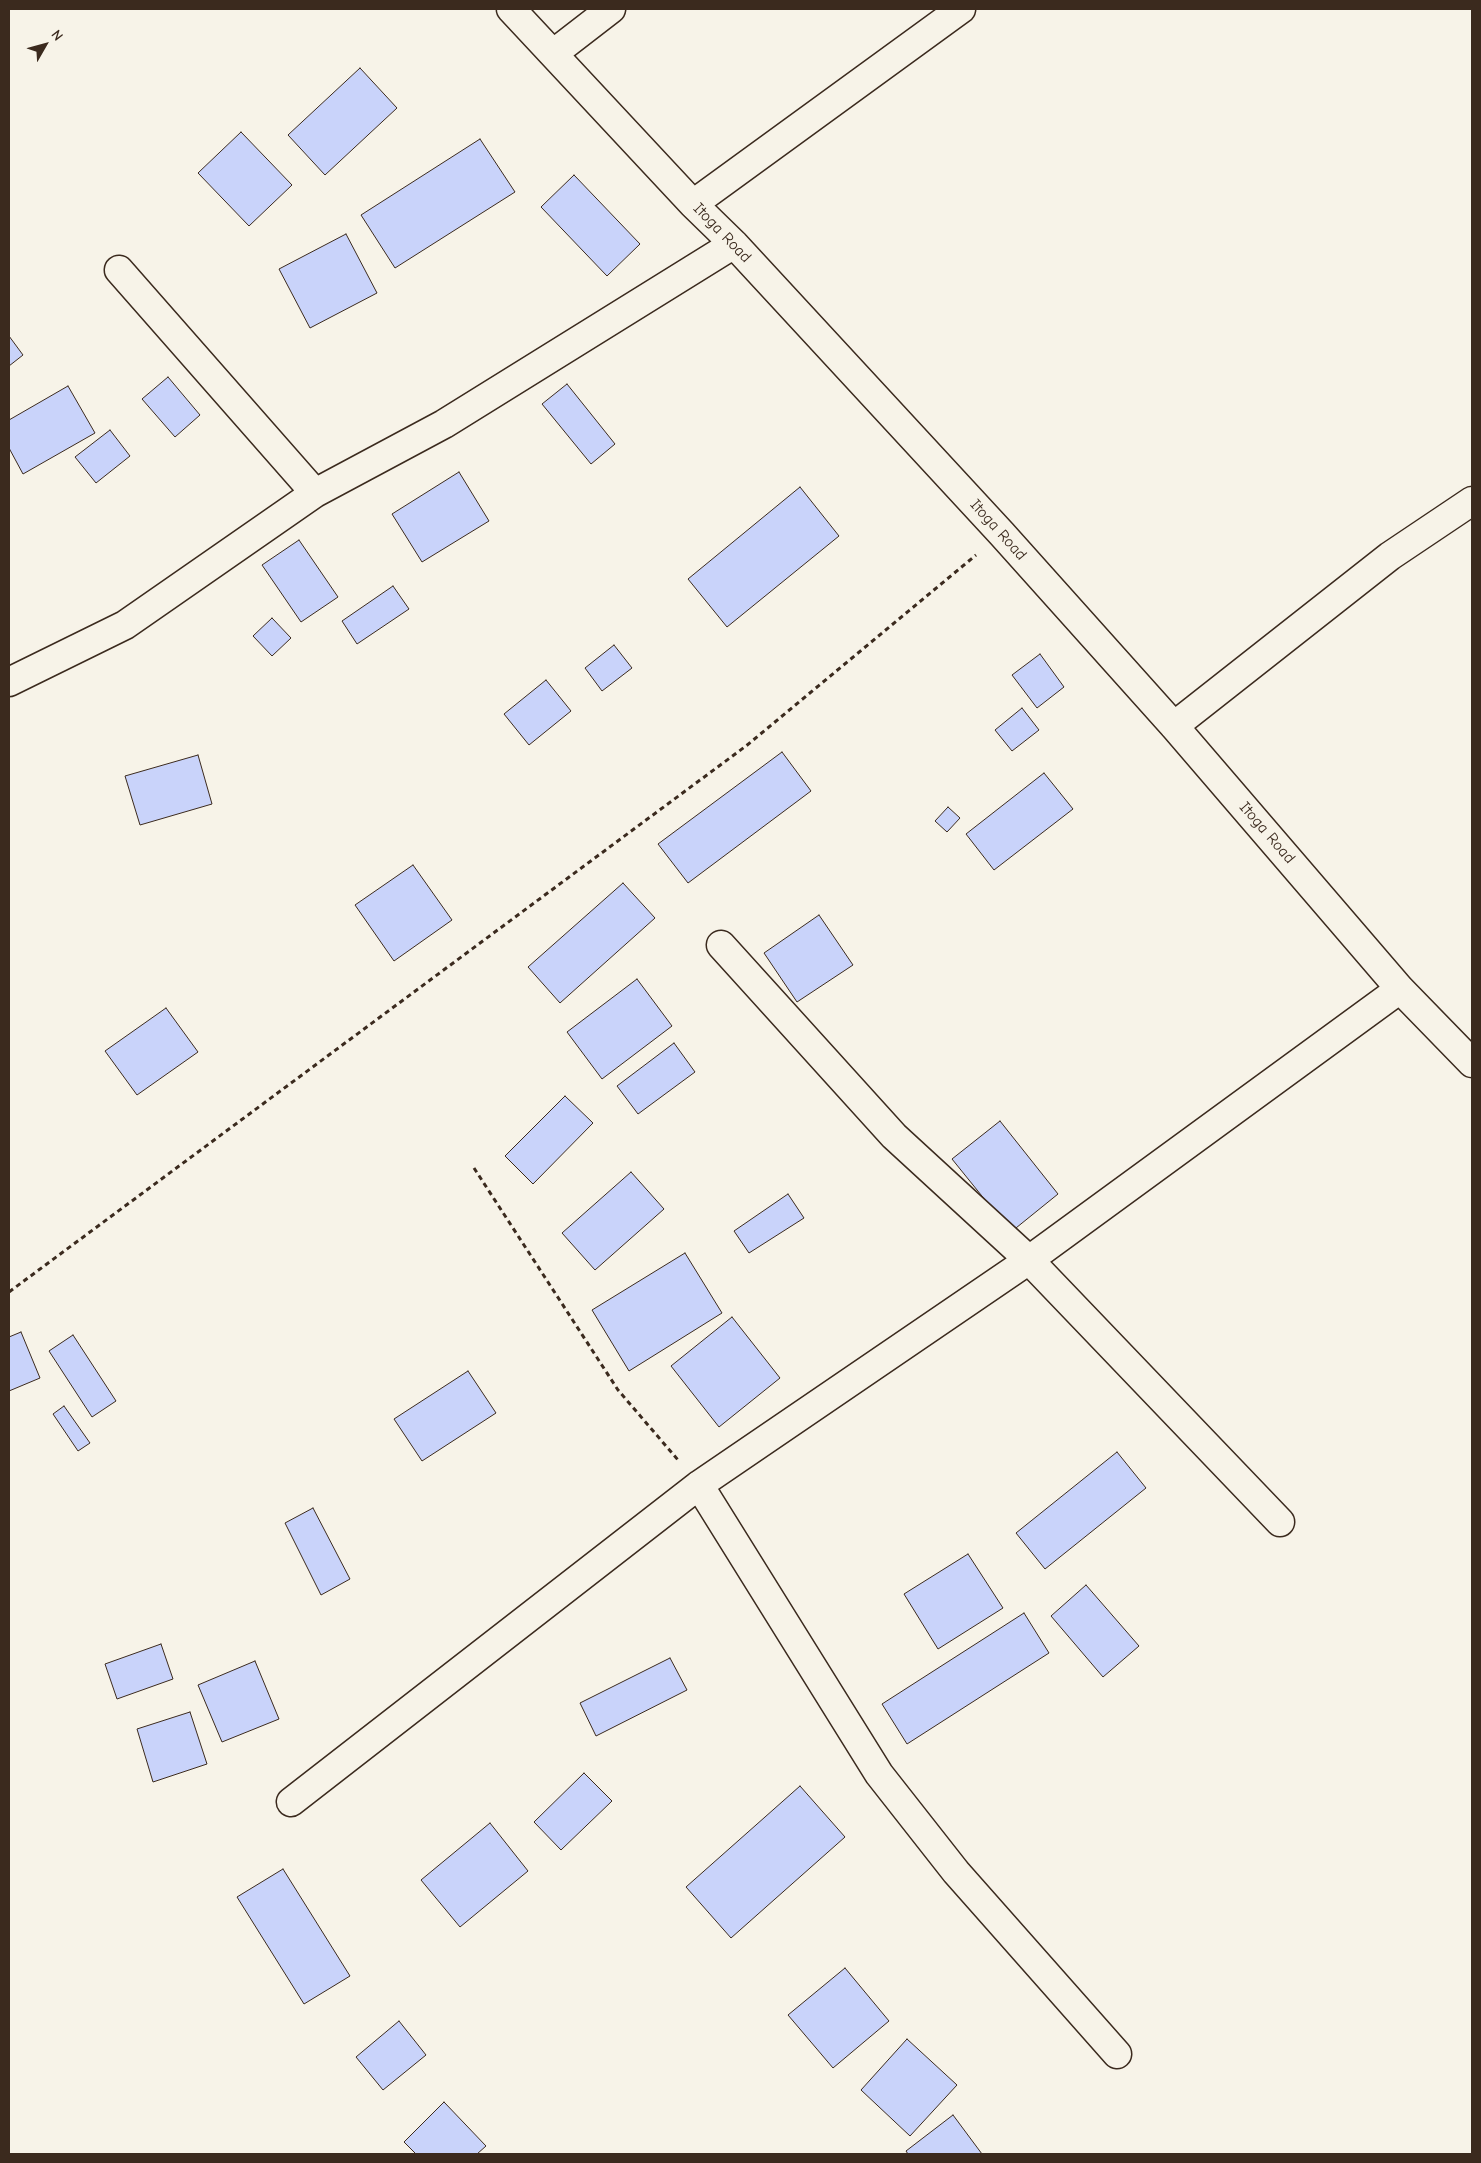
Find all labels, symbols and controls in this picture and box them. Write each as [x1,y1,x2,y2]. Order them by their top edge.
north arrow [20,20,70,70]
text: N [48,27,67,44]
street label: Itoga Road [689,199,755,267]
street label: Itoga Road [966,496,1030,564]
street label: Itoga Road [1235,798,1299,868]

